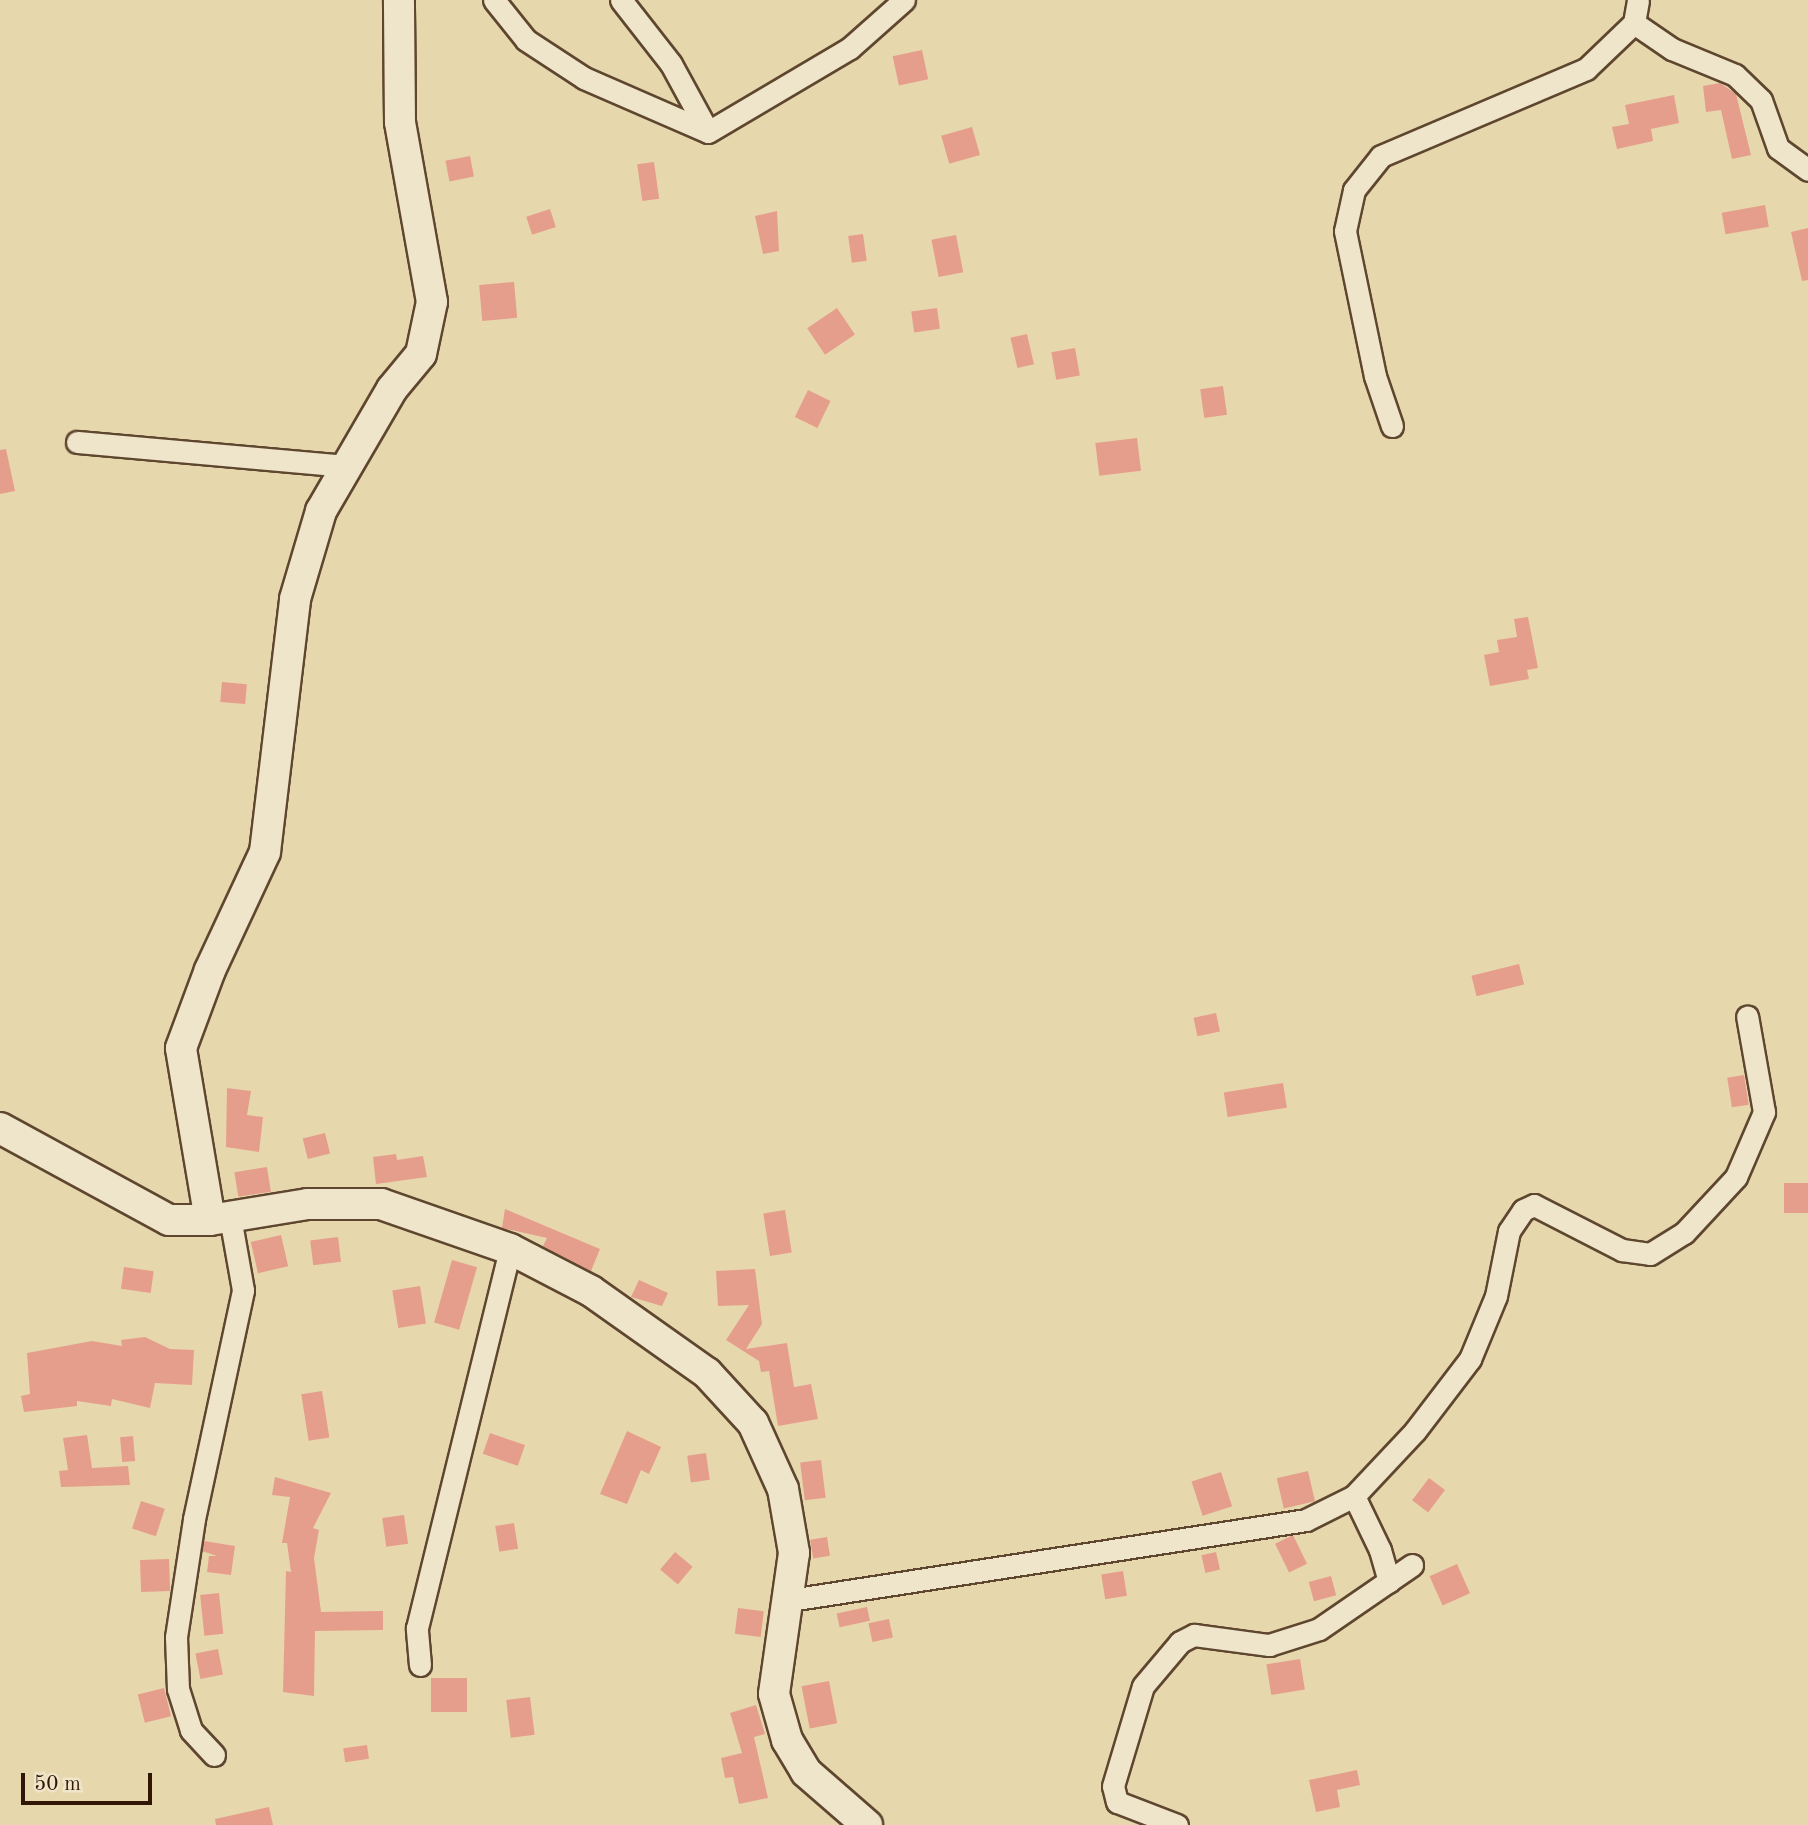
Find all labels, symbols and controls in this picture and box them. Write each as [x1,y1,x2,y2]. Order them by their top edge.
scale bar [24,1758,156,1802]
text: 50 m [34,1774,81,1795]

